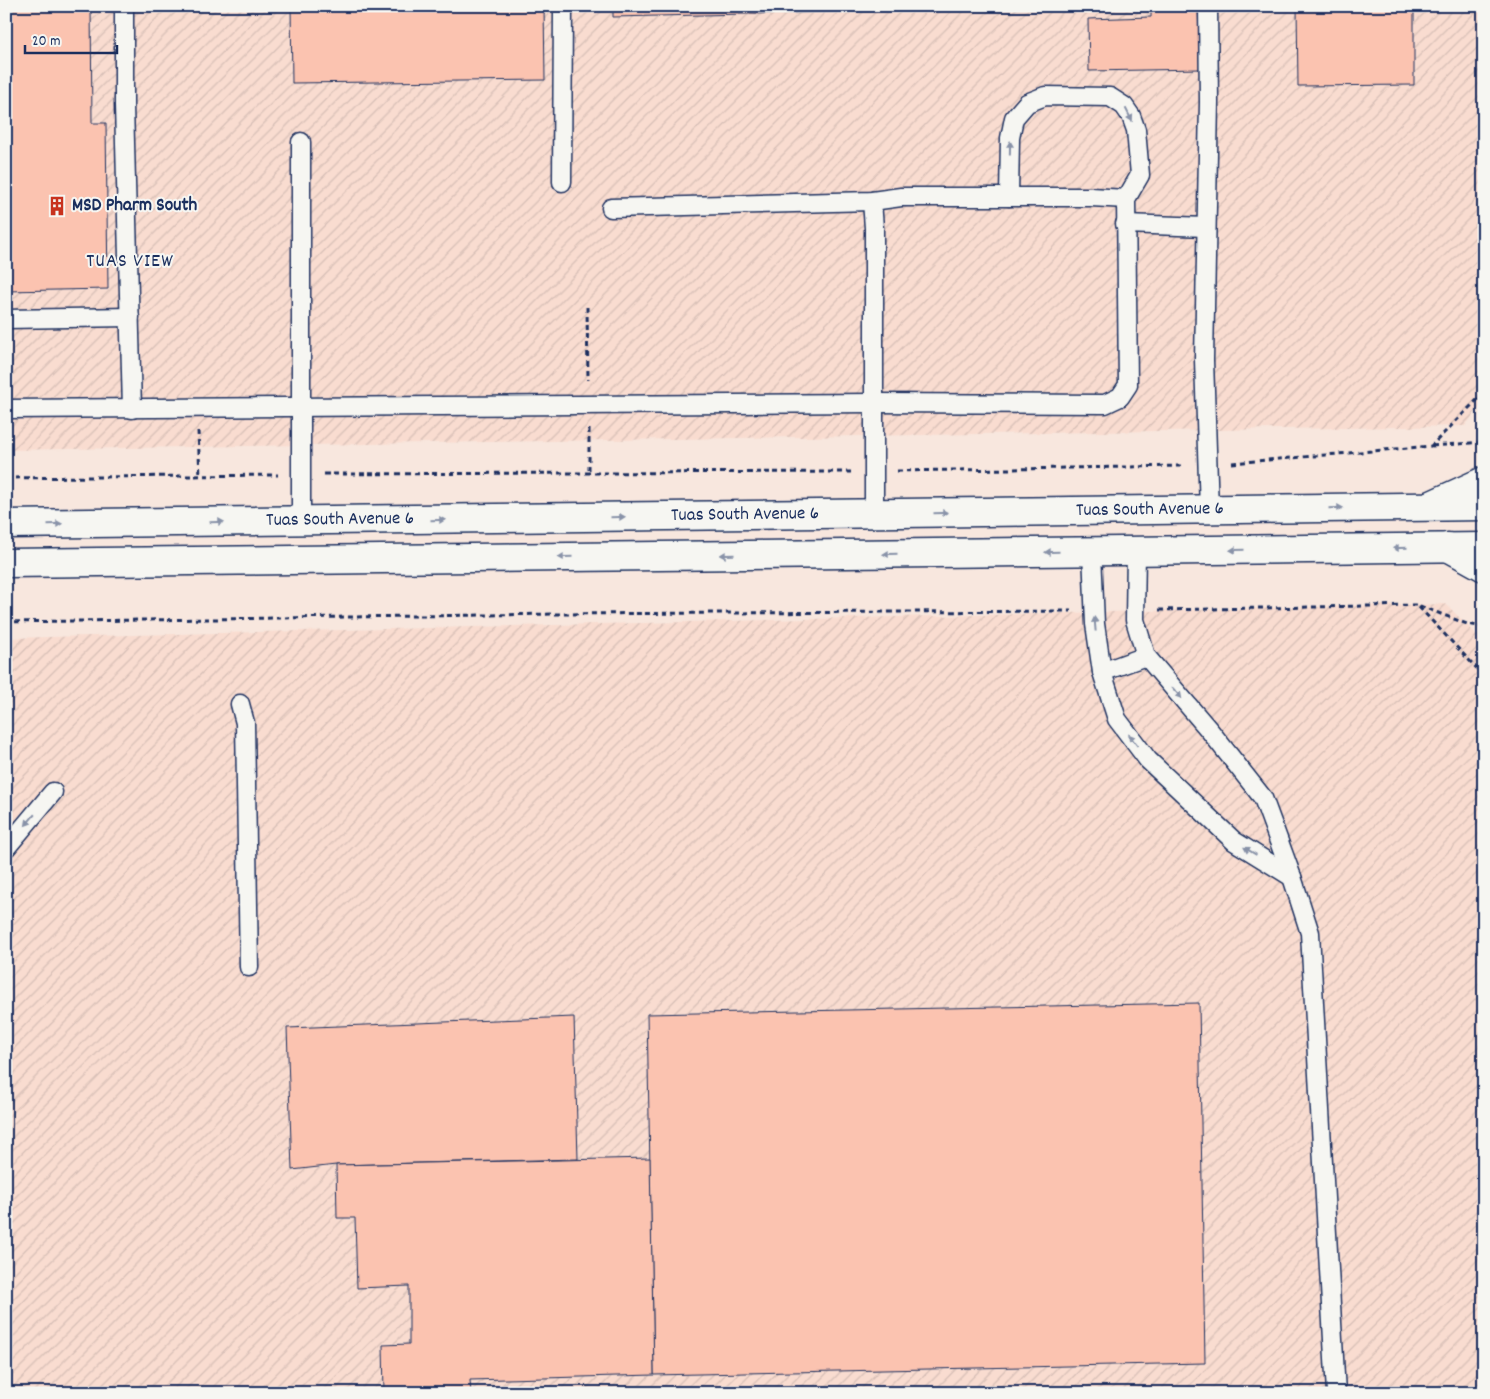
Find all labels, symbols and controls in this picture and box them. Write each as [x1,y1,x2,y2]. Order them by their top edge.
scale bar [25,22,118,54]
text: 20 m [32,31,60,53]
one-way arrow [1126,108,1134,122]
one-way arrow [1006,140,1014,156]
place label: MSD Pharm South [72,193,197,220]
building icon: MSD Pharm South [46,195,68,217]
district label: TUAS VIEW [86,248,174,276]
street label: Tuas South Avenue 6 [1076,496,1224,524]
street label: Tuas South Avenue 6 [671,501,819,529]
one-way arrow [1328,504,1344,512]
street label: Tuas South Avenue 6 [266,506,414,534]
one-way arrow [933,509,949,517]
one-way arrow [610,513,626,521]
one-way arrow [430,515,446,523]
one-way arrow [210,518,226,526]
one-way arrow [47,519,63,527]
one-way arrow [1391,544,1407,552]
one-way arrow [1229,546,1245,554]
one-way arrow [1044,548,1060,556]
one-way arrow [881,550,897,558]
one-way arrow [719,551,735,559]
one-way arrow [556,553,572,561]
one-way arrow [1091,616,1099,632]
one-way arrow [1171,687,1183,699]
one-way arrow [1128,733,1138,747]
one-way arrow [24,813,35,826]
one-way arrow [1244,847,1257,856]

